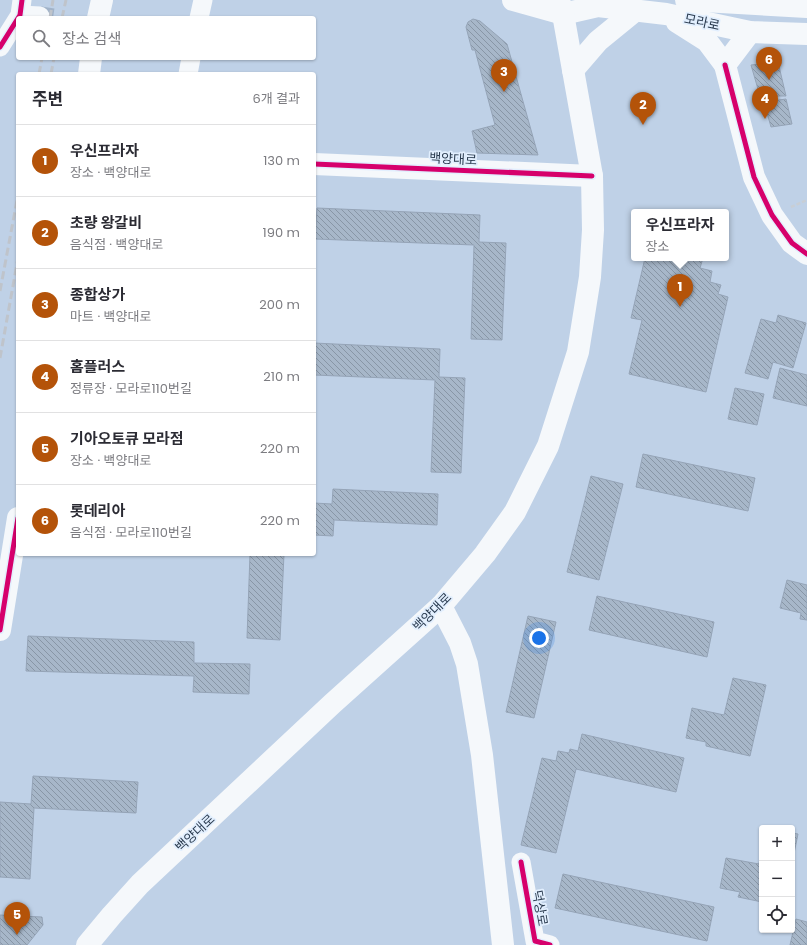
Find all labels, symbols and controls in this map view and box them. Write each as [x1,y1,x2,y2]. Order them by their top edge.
street label: 모라로 [682,9,722,35]
search box [16,16,316,60]
icon: search [30,27,52,49]
text: 장소 검색 [62,28,121,49]
pin: 6 [756,47,782,80]
pin: 3 [491,59,517,92]
pin: 4 [752,86,778,119]
text: 주변 [32,87,63,111]
text: 6개 결과 [252,89,300,108]
pin: 2 [630,92,656,125]
text: 우신프라자 [70,140,139,161]
street label: 백양대로 [429,148,477,170]
text: 1 [43,151,47,170]
text: 130 m [263,151,300,170]
text: 장소 · 백양대로 [70,163,151,182]
popup [631,209,729,261]
text: 초량 왕갈비 [70,212,142,233]
text: 우신프라자 [645,214,715,235]
text: 2 [41,223,49,242]
text: 190 m [263,223,300,242]
text: 음식점 · 백양대로 [70,235,163,254]
text: 장소 [645,237,669,256]
pin: 1 [667,274,693,307]
text: 종합상가 [70,284,125,305]
text: 3 [41,295,49,314]
text: 200 m [259,295,300,314]
text: 마트 · 백양대로 [70,307,151,326]
text: 홈플러스 [70,356,125,377]
text: 4 [41,367,49,386]
text: 210 m [263,367,300,386]
text: 정류장 · 모라로110번길 [70,379,192,398]
text: 기아오토큐 모라점 [70,428,184,449]
text: 5 [41,439,49,458]
text: 220 m [260,439,300,458]
text: 장소 · 백양대로 [70,451,151,470]
text: 롯데리아 [70,500,125,521]
text: 6 [41,511,49,530]
text: 220 m [260,511,300,530]
text: 음식점 · 모라로110번길 [70,523,192,542]
street label: 백양대로 [408,588,456,636]
your location [529,628,549,648]
street label: 백양대로 [171,810,219,856]
map controls [759,825,795,933]
button: + [759,825,795,861]
button: − [759,861,795,897]
street label: 덕상로 [528,889,552,927]
button: locate [759,897,795,933]
pin: 5 [4,902,30,935]

